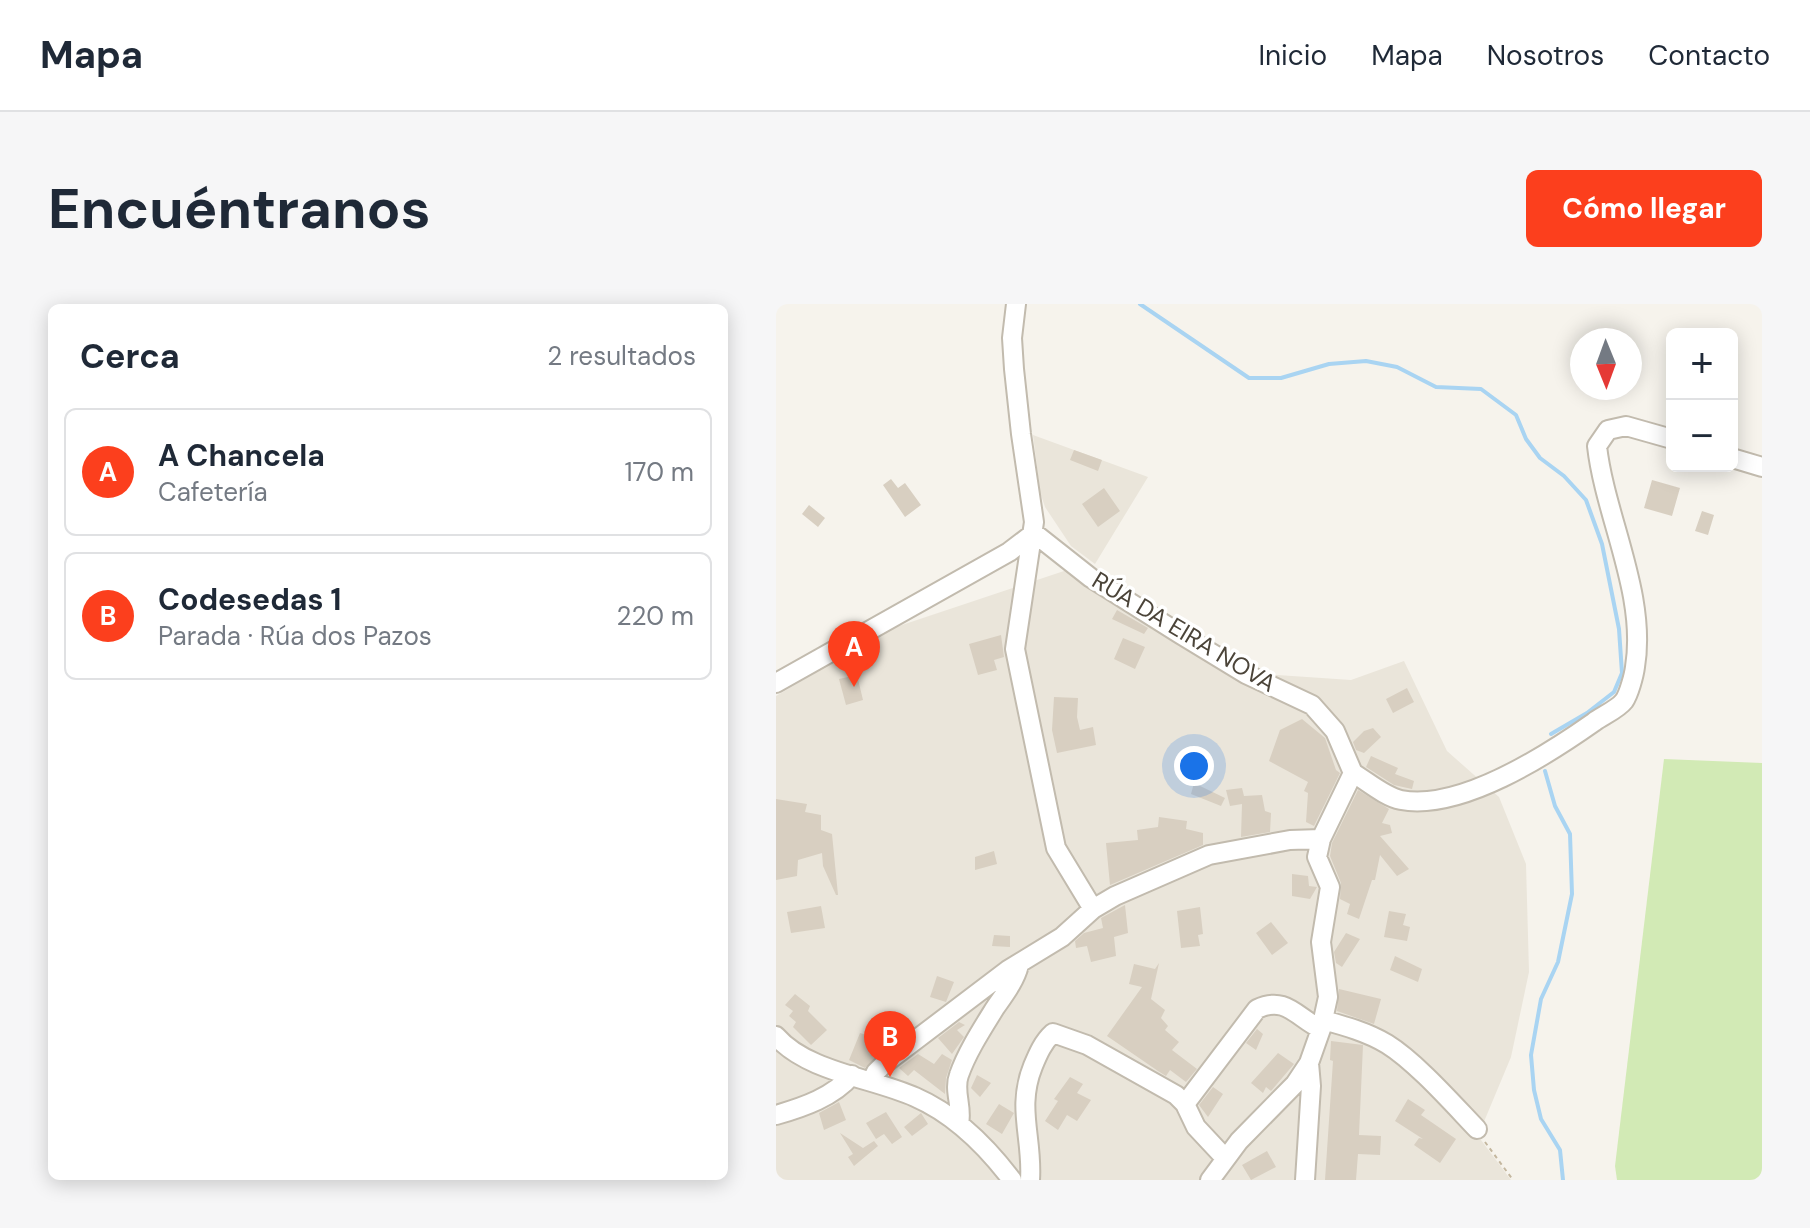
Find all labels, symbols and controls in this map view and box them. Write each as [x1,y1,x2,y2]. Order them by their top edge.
text: Mapa [40,30,143,80]
text: Inicio [1258,37,1327,74]
text: Mapa [1371,37,1443,74]
text: Nosotros [1487,37,1604,74]
text: Contacto [1648,37,1770,74]
button: Cómo llegar [1526,170,1762,247]
text: Encuéntranos [48,172,430,245]
north arrow [1570,328,1642,400]
map controls [1666,328,1738,472]
button: + [1666,328,1738,400]
text: Cerca [80,334,180,379]
text: 2 resultados [547,339,696,373]
button: − [1666,400,1738,472]
text: A Chancela [158,436,325,475]
text: A [99,455,117,489]
text: 170 m [625,455,694,489]
text: Cafetería [158,475,268,509]
street label: RÚA DA EIRA NOVA [1087,564,1282,699]
text: Codesedas 1 [158,580,341,619]
text: B [100,599,116,633]
text: 220 m [616,599,694,633]
text: Parada · Rúa dos Pazos [158,619,432,653]
pin: A [828,621,880,687]
your location [1174,746,1214,786]
pin: B [864,1011,916,1077]

